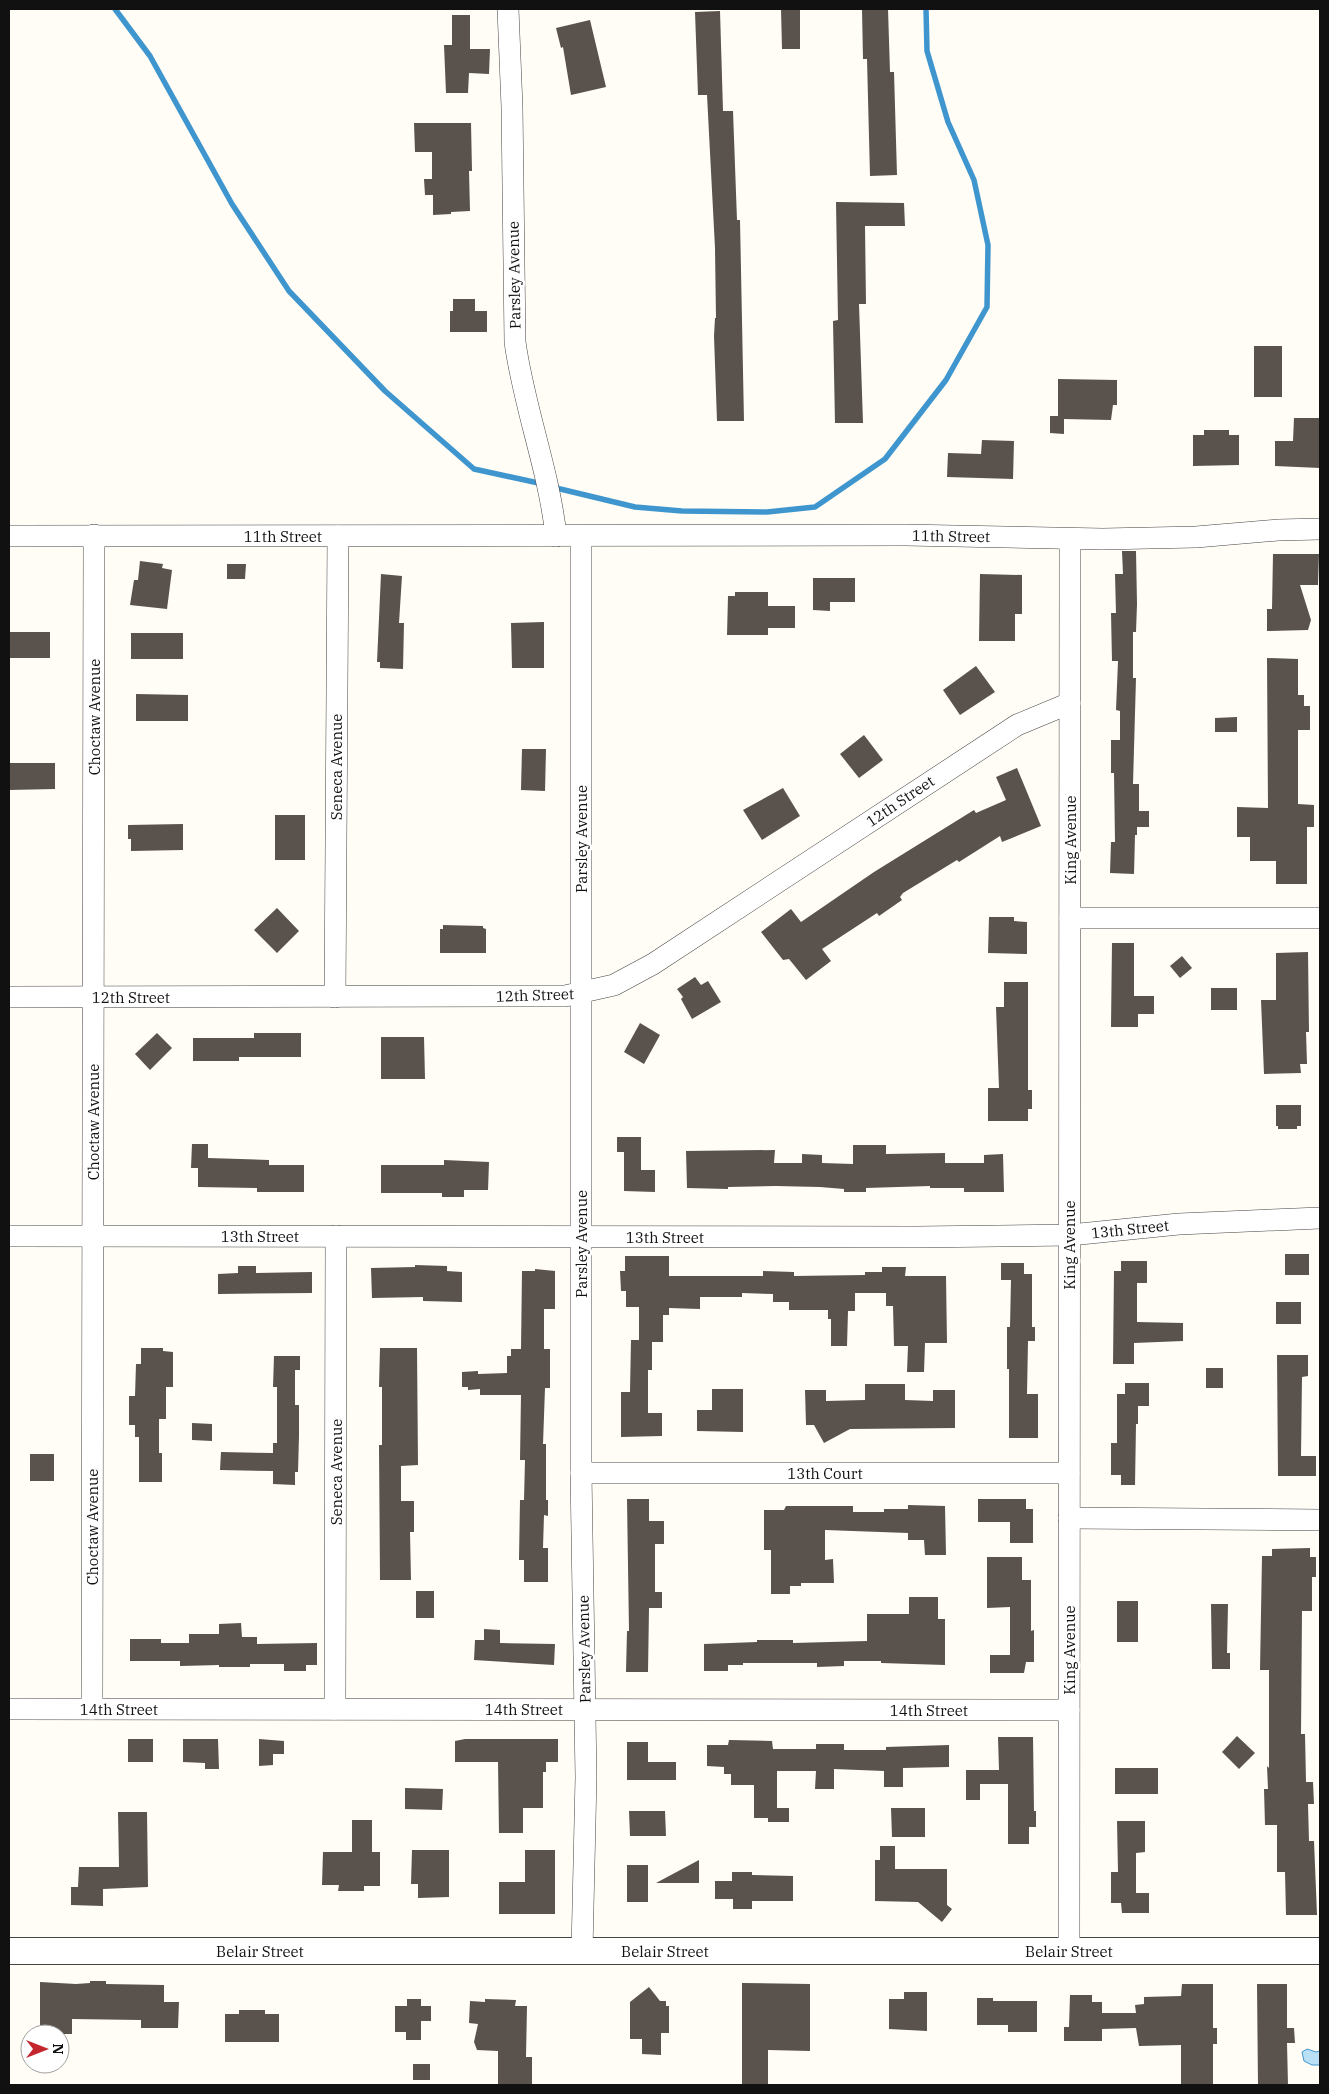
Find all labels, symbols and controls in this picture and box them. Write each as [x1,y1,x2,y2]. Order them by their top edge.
street label: Parsley Avenue [504,221,524,329]
street label: 11th Street [912,526,990,546]
street label: 11th Street [244,527,322,546]
street label: Choctaw Avenue [85,659,104,775]
street label: Seneca Avenue [327,714,346,820]
street label: 12th Street [862,771,938,831]
street label: Parsley Avenue [572,785,591,893]
street label: King Avenue [1061,795,1080,885]
street label: 12th Street [496,984,574,1006]
street label: 12th Street [92,988,170,1007]
street label: Choctaw Avenue [84,1064,103,1180]
street label: Parsley Avenue [572,1190,591,1298]
street label: King Avenue [1060,1200,1079,1290]
street label: 13th Street [1090,1215,1170,1243]
street label: 13th Street [221,1227,299,1246]
street label: 13th Street [626,1228,704,1247]
street label: Seneca Avenue [327,1419,346,1525]
street label: 13th Court [787,1464,863,1483]
street label: Choctaw Avenue [83,1469,102,1585]
street label: Parsley Avenue [574,1595,594,1703]
street label: King Avenue [1060,1605,1079,1695]
street label: 14th Street [80,1700,158,1719]
street label: 14th Street [485,1700,563,1719]
street label: 14th Street [890,1701,968,1720]
street label: Belair Street [216,1942,304,1961]
street label: Belair Street [621,1942,709,1961]
street label: Belair Street [1025,1942,1113,1961]
north arrow [20,2024,70,2074]
text: N [49,2043,67,2055]

